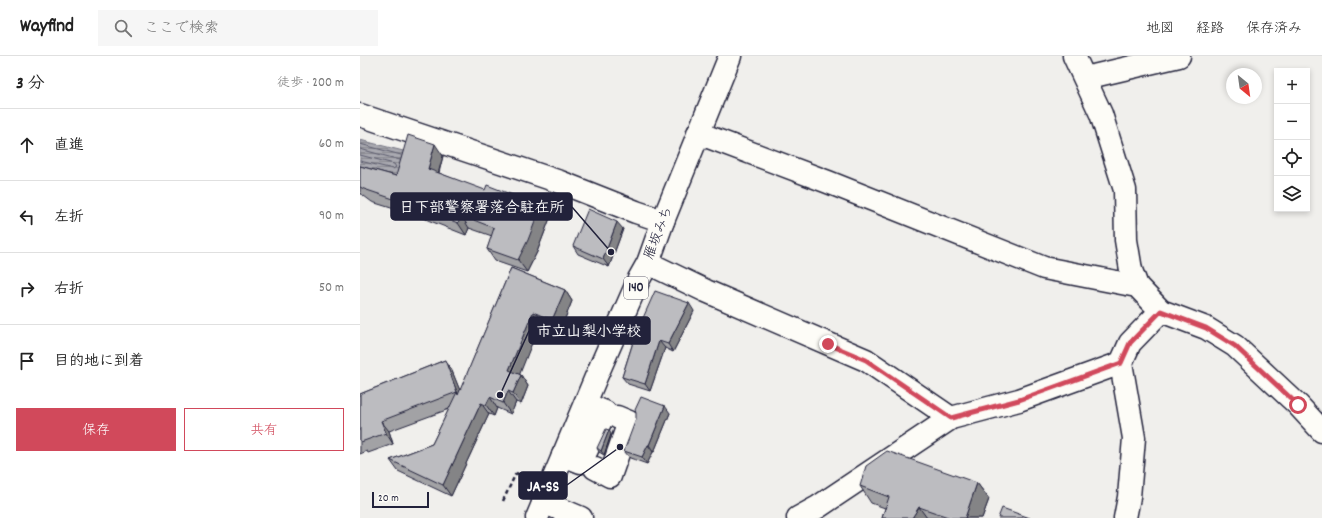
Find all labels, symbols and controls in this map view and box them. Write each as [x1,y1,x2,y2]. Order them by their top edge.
search box [98,10,378,46]
text: Wayfind [20,14,74,41]
icon: search [112,17,134,39]
text: ここで検索 [144,18,219,40]
text: 地図 [1146,19,1174,39]
text: 経路 [1196,19,1224,39]
text: 保存済み [1246,19,1302,39]
north arrow [1226,68,1262,104]
map controls [1274,68,1310,212]
button: + [1274,68,1310,104]
text: 3 分 [16,73,44,97]
text: 徒歩 · 200 m [277,74,344,93]
button: − [1274,104,1310,140]
icon: ahead [16,134,38,156]
text: 直進 [54,135,84,157]
text: 60 m [319,135,344,154]
button: locate [1274,140,1310,176]
button: layers [1274,176,1310,212]
callout: 日下部警察署落合駐在所 [391,193,572,220]
text: 日下部警察署落合駐在所 [399,198,565,220]
street label: 雁坂みち [640,204,678,262]
icon: left [16,206,38,228]
text: 左折 [54,207,84,229]
text: 90 m [319,207,344,226]
road number: 140 [624,277,648,299]
icon: right [16,278,38,300]
text: 右折 [54,279,84,301]
text: 50 m [319,279,344,298]
callout: 市立山梨小学校 [529,317,650,344]
text: 市立山梨小学校 [536,322,642,344]
route end [819,335,837,353]
icon: arrive [16,350,38,372]
text: 目的地に到着 [54,351,144,373]
route start [1289,396,1307,414]
button: 保存 [16,408,176,451]
button: 共有 [184,408,344,451]
callout: JA-SS [519,472,567,499]
text: JA-SS [527,477,559,499]
scale bar [372,490,429,509]
text: 20 m [378,491,399,507]

